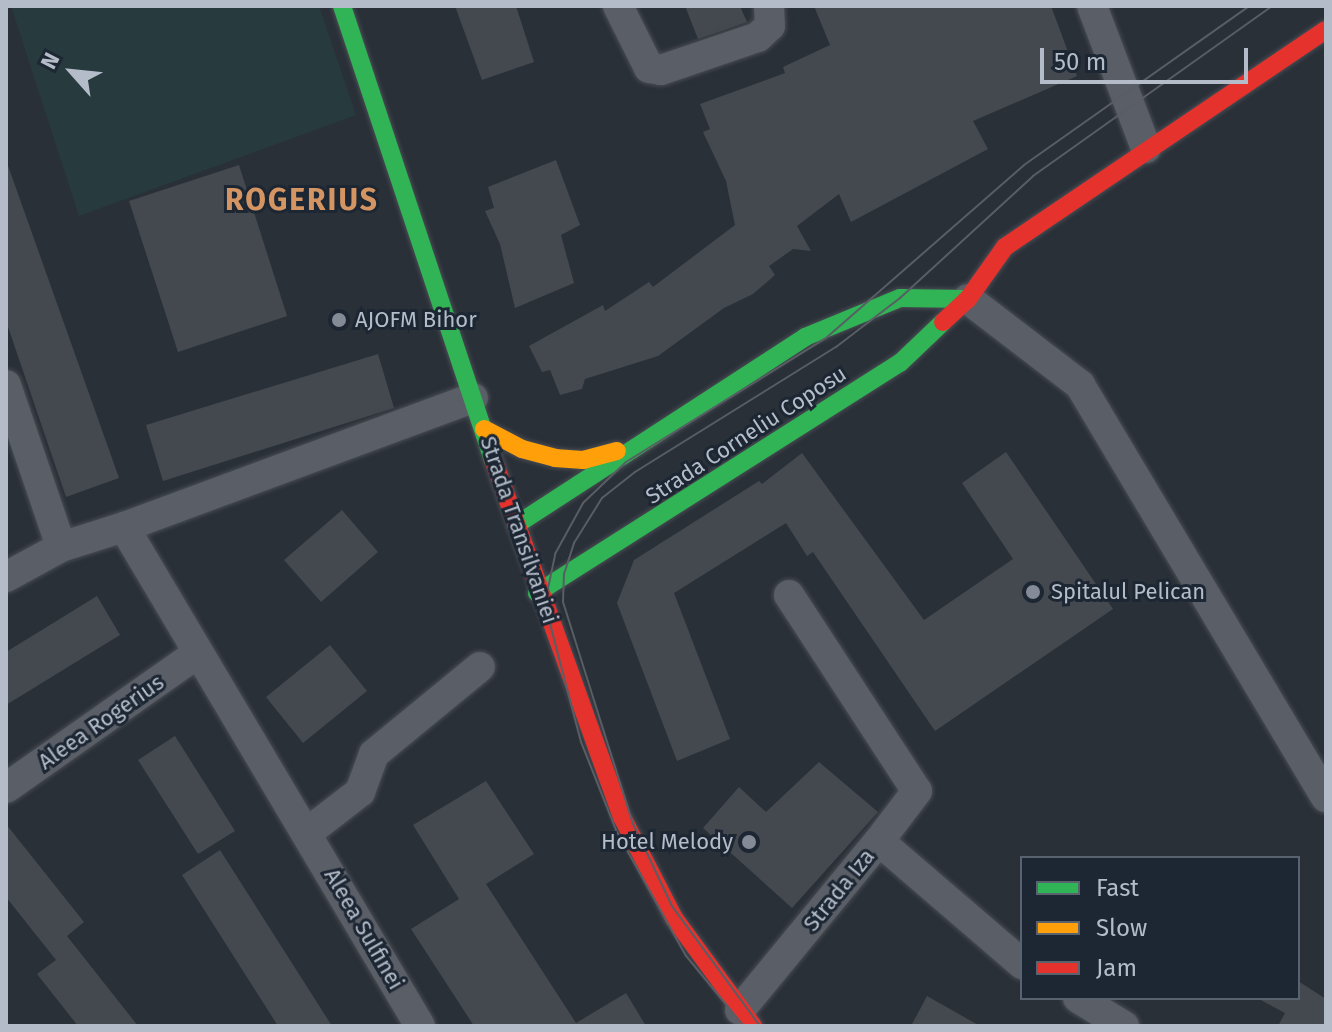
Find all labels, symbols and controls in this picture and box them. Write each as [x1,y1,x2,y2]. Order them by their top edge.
north arrow [32,32,112,112]
scale bar [1044,32,1252,82]
text: N [35,48,66,74]
text: 50 m [1054,48,1106,76]
district label: ROGERIUS [225,182,379,218]
place label: AJOFM Bihor [355,307,477,333]
marker: AJOFM Bihor [330,311,348,329]
street label: Strada Corneliu Coposu [641,360,851,510]
street label: Strada Transilvaniei [475,433,563,627]
place label: Spitalul Pelican [1051,579,1205,605]
marker: Spitalul Pelican [1022,581,1044,603]
street label: Aleea Rogerius [33,669,169,775]
place label: Hotel Melody [601,829,733,855]
marker: Hotel Melody [740,833,758,851]
street label: Strada Iza [798,843,880,937]
legend [1020,856,1300,1000]
street label: Aleea Sulfinei [319,864,409,994]
text: Fast [1096,874,1139,902]
text: Slow [1096,914,1147,942]
text: Jam [1096,954,1137,982]

